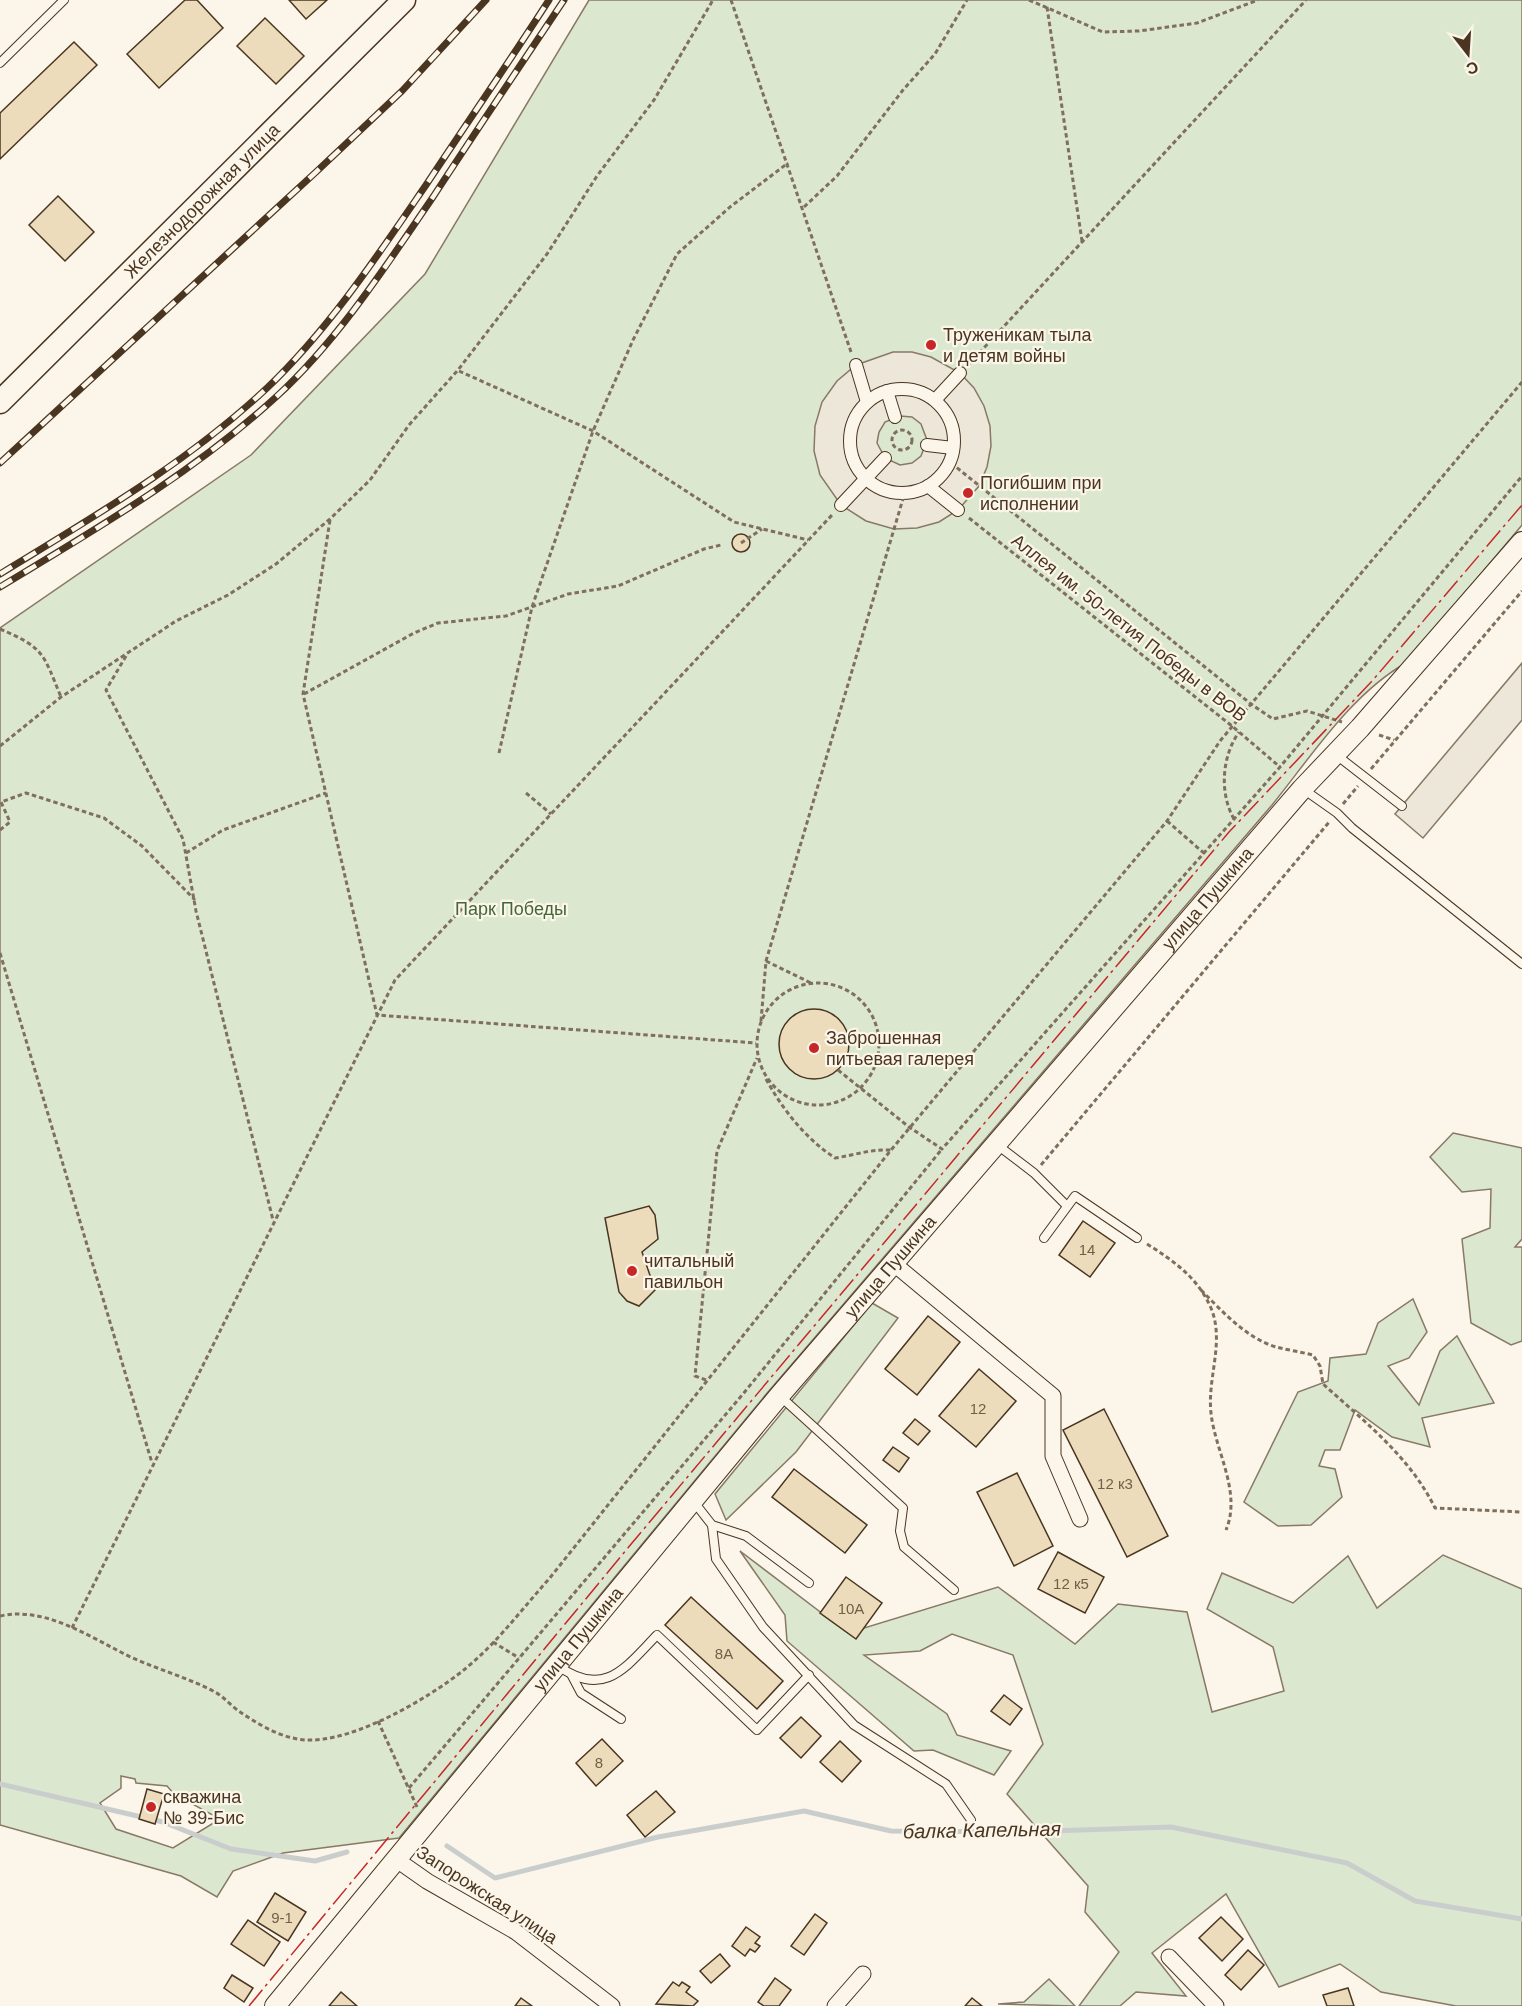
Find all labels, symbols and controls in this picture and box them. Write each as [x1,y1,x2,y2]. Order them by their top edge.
north arrow [1438,24,1498,84]
text: С [1464,58,1480,78]
street label: Железнодорожная улица [120,119,284,282]
place label: Труженикам тыла и детям войны [943,325,1092,366]
marker: Труженикам тыла и детям войны [924,338,938,352]
place label: Погибшим при исполнении [980,473,1102,514]
marker: Погибшим при исполнении [961,486,975,500]
street label: Аллея им. 50-летия Победы в ВОВ [1008,530,1250,726]
street label: улица Пушкина [1158,842,1258,954]
park label: Парк Победы [455,899,567,919]
place label: Заброшенная питьевая галерея [826,1028,974,1069]
marker: Заброшенная питьевая галерея [807,1041,821,1055]
street label: улица Пушкина [841,1211,941,1322]
house number: 14 [1079,1241,1095,1258]
place label: читальный павильон [644,1251,734,1292]
marker: читальный павильон [625,1264,639,1278]
house number: 12 [970,1400,986,1417]
house number: 12 к3 [1097,1475,1133,1492]
house number: 12 к5 [1053,1575,1089,1592]
street label: улица Пушкина [529,1582,628,1695]
house number: 10А [838,1600,864,1617]
house number: 8А [715,1645,733,1662]
house number: 8 [595,1754,603,1771]
place label: скважина № 39-Бис [163,1787,244,1828]
marker: скважина № 39-Бис [144,1800,158,1814]
water label: балка Капельная [903,1818,1062,1842]
street label: Запорожская улица [413,1842,562,1949]
house number: 9-1 [271,1909,293,1926]

